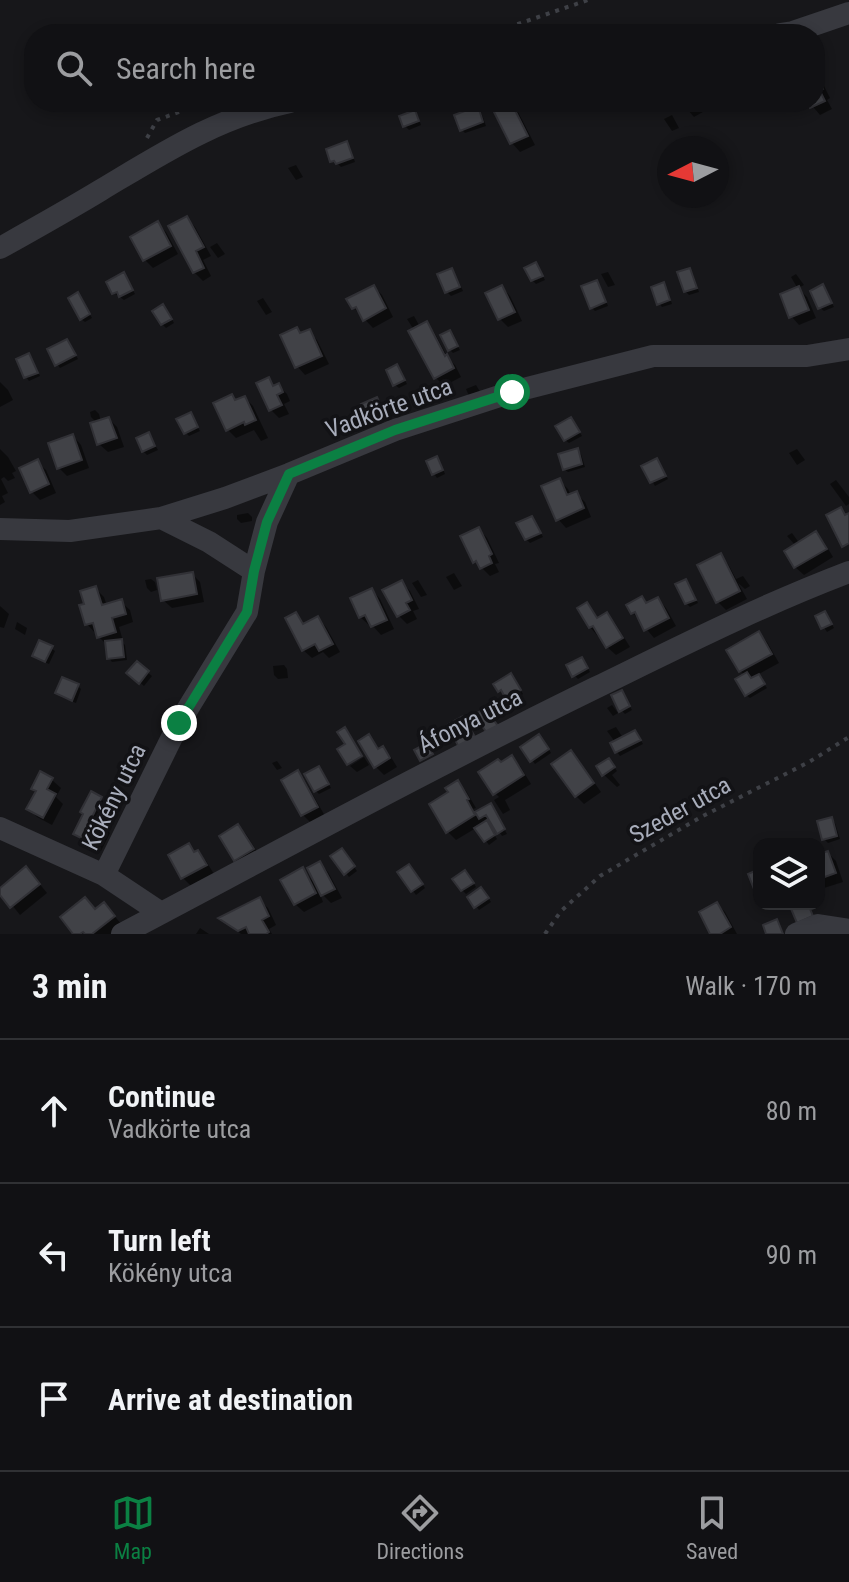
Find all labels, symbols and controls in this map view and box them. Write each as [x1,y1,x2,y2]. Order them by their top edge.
search box [24,24,825,112]
icon: search [52,46,96,90]
text: Search here [116,51,256,86]
north arrow [657,136,729,208]
street label: Vadkörte utca [322,372,456,444]
route start [494,374,530,410]
street label: Áfonya utca [413,683,527,759]
route end [161,705,197,741]
street label: Kökény utca [76,739,152,855]
street label: Szeder utca [625,771,735,849]
map controls [753,838,825,910]
button: layers [753,838,825,910]
text: 3 min [32,966,108,1006]
text: Walk · 170 m [685,971,817,1001]
text: Continue [108,1079,215,1114]
icon: ahead [32,1089,76,1133]
text: 80 m [766,1096,817,1126]
text: Vadkörte utca [108,1114,251,1144]
text: Turn left [108,1223,211,1258]
icon: left [32,1233,76,1277]
text: 90 m [766,1240,817,1270]
text: Kökény utca [108,1258,233,1288]
icon: arrive [32,1377,76,1421]
text: Arrive at destination [108,1382,353,1417]
tab: Map [111,1491,155,1564]
tab: Directions [376,1491,464,1564]
tab: Saved [686,1491,738,1564]

